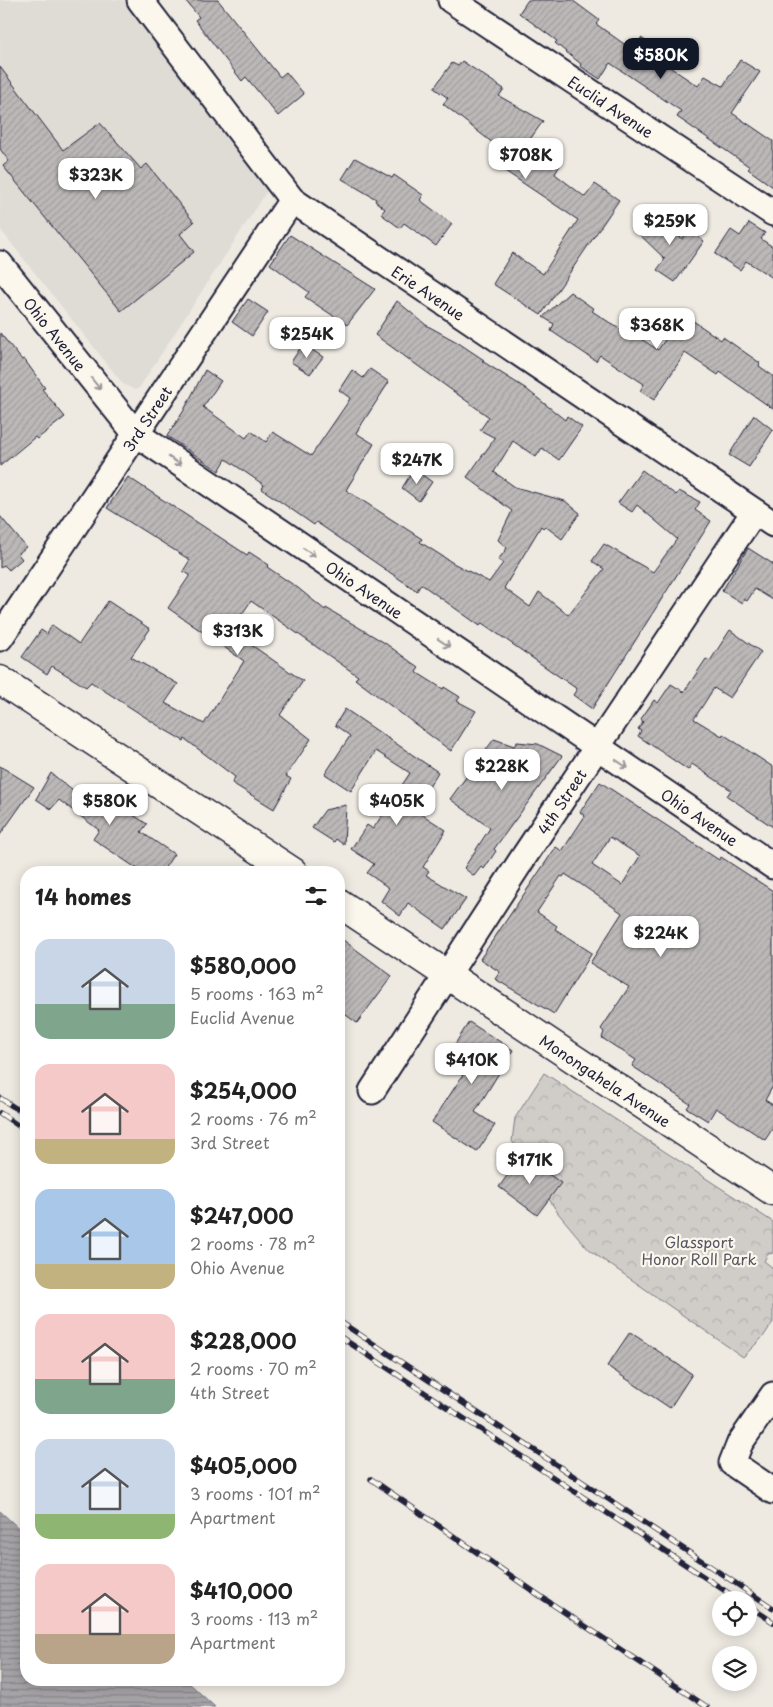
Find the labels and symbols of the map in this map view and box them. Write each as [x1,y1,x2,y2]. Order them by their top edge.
pin: $580K [626,38,696,80]
street label: Euclid Avenue [564,69,658,143]
pin: $708K [491,138,561,180]
pin: $323K [61,158,131,200]
pin: $259K [635,204,705,246]
street label: Erie Avenue [388,259,470,325]
street label: Ohio Avenue [19,292,92,375]
pin: $368K [622,308,692,350]
pin: $254K [272,316,342,359]
one-way arrow [90,378,101,391]
street label: 3rd Street [116,381,177,456]
pin: $247K [382,442,452,485]
one-way arrow [168,456,182,466]
one-way arrow [302,547,316,557]
street label: Ohio Avenue [322,554,408,623]
pin: $313K [203,614,273,656]
one-way arrow [436,638,450,648]
pin: $228K [467,748,537,791]
one-way arrow [614,759,628,769]
street label: 4th Street [531,764,591,838]
street label: Ohio Avenue [657,782,743,851]
pin: $580K [75,784,145,826]
pin: $405K [362,784,432,826]
pin: $224K [626,916,696,958]
street label: Monongahela Avenue [535,1028,676,1132]
pin: $410K [437,1042,507,1085]
pin: $171K [495,1142,565,1185]
park label: Glassport Honor Roll Park [641,1230,757,1270]

